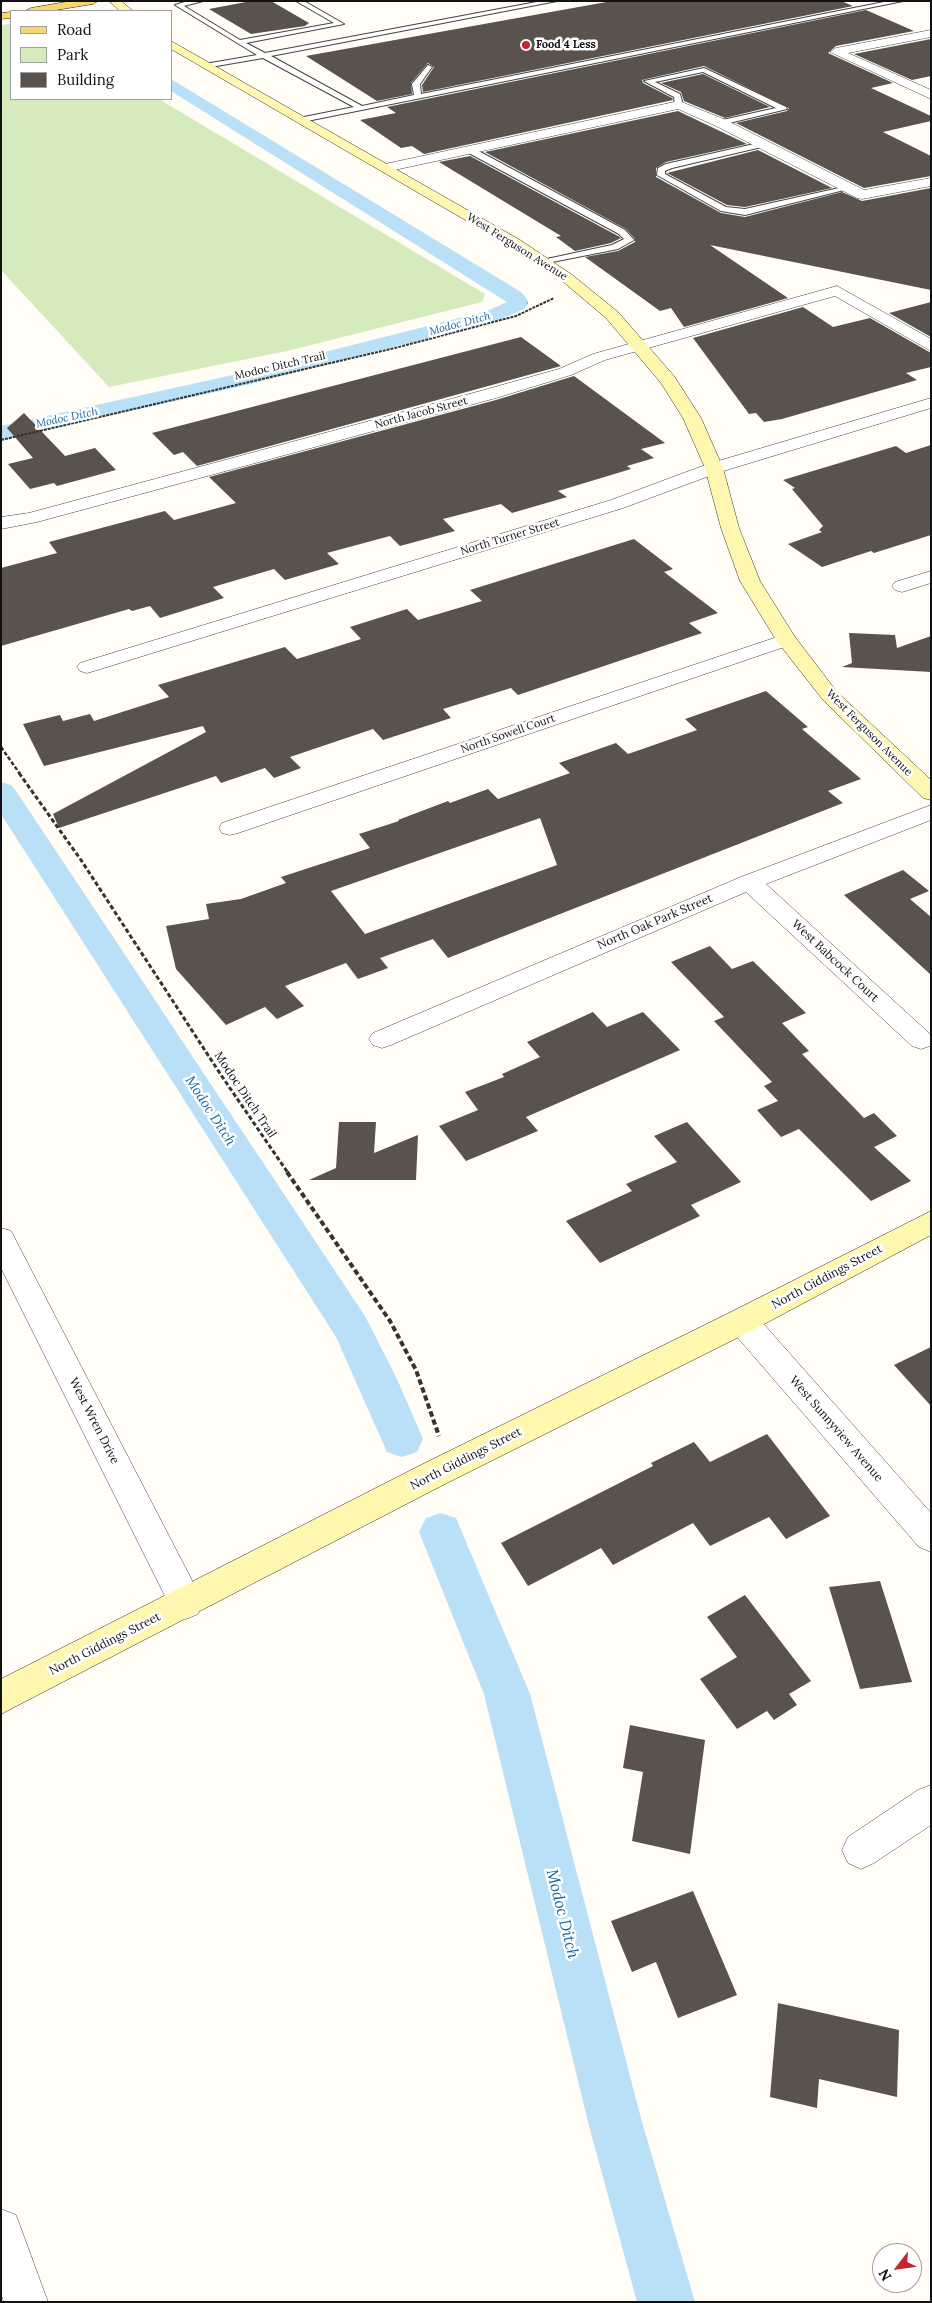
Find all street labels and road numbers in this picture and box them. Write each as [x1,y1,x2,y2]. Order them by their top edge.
street label: West Ferguson Avenue [464,211,570,283]
street label: Modoc Ditch Trail [233,349,327,383]
street label: North Jacob Street [373,394,469,432]
street label: North Turner Street [459,516,561,558]
street label: West Ferguson Avenue [823,687,915,779]
street label: North Sowell Court [459,712,557,756]
street label: North Oak Park Street [595,891,715,953]
street label: West Babcock Court [788,917,882,1005]
street label: Modoc Ditch Trail [211,1049,279,1141]
street label: North Giddings Street [769,1242,885,1312]
street label: West Sunnyview Avenue [786,1373,886,1485]
street label: West Wren Drive [66,1375,122,1467]
street label: North Giddings Street [408,1425,524,1493]
street label: North Giddings Street [47,1610,163,1678]

